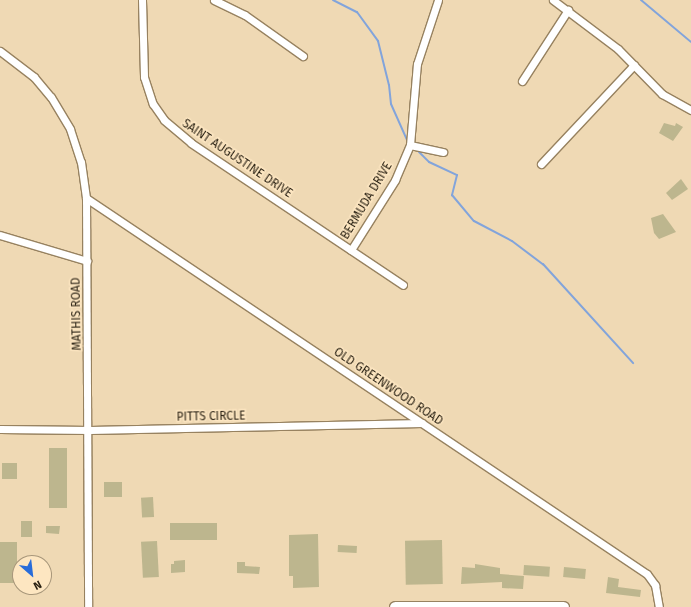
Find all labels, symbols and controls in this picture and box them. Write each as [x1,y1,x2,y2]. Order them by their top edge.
street label: SAINT AUGUSTINE DRIVE [179,117,295,201]
street label: BERMUDA DRIVE [338,160,396,242]
street label: MATHIS ROAD [69,277,85,351]
street label: OLD GREENWOOD ROAD [331,345,445,429]
street label: PITTS CIRCLE [176,409,246,425]
north arrow [12,555,52,595]
text: N [31,578,44,593]

